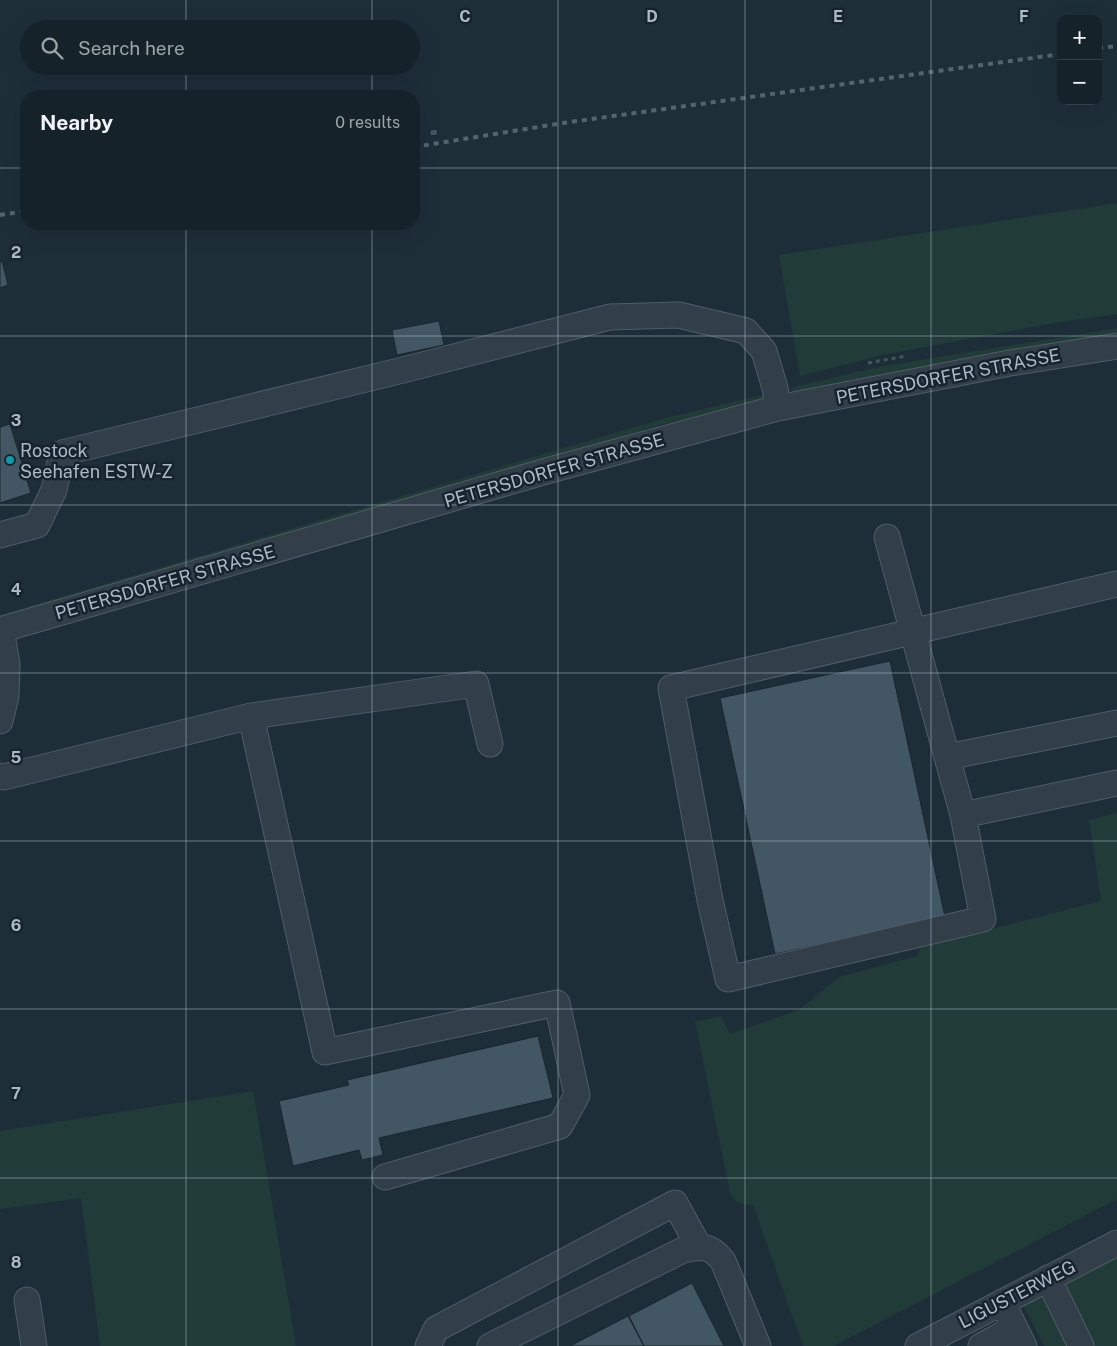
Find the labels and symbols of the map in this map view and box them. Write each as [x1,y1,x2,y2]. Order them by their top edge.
text: C [459,7,471,26]
text: D [646,7,658,26]
text: E [833,7,843,26]
text: F [1019,7,1029,26]
text: 2 [11,243,21,262]
street label: PETERSDORFER STRASSE [834,344,1062,408]
text: 3 [11,411,21,430]
street label: PETERSDORFER STRASSE [442,429,666,511]
place label: Rostock Seehafen ESTW-Z [20,440,173,482]
marker: Rostock Seehafen ESTW-Z [4,454,16,466]
street label: PETERSDORFER STRASSE [53,541,277,623]
text: 4 [11,580,22,599]
text: 5 [11,748,22,767]
text: 6 [11,916,21,935]
text: 7 [11,1084,21,1103]
text: 8 [11,1253,22,1272]
street label: LIGUSTERWEG [955,1256,1079,1332]

